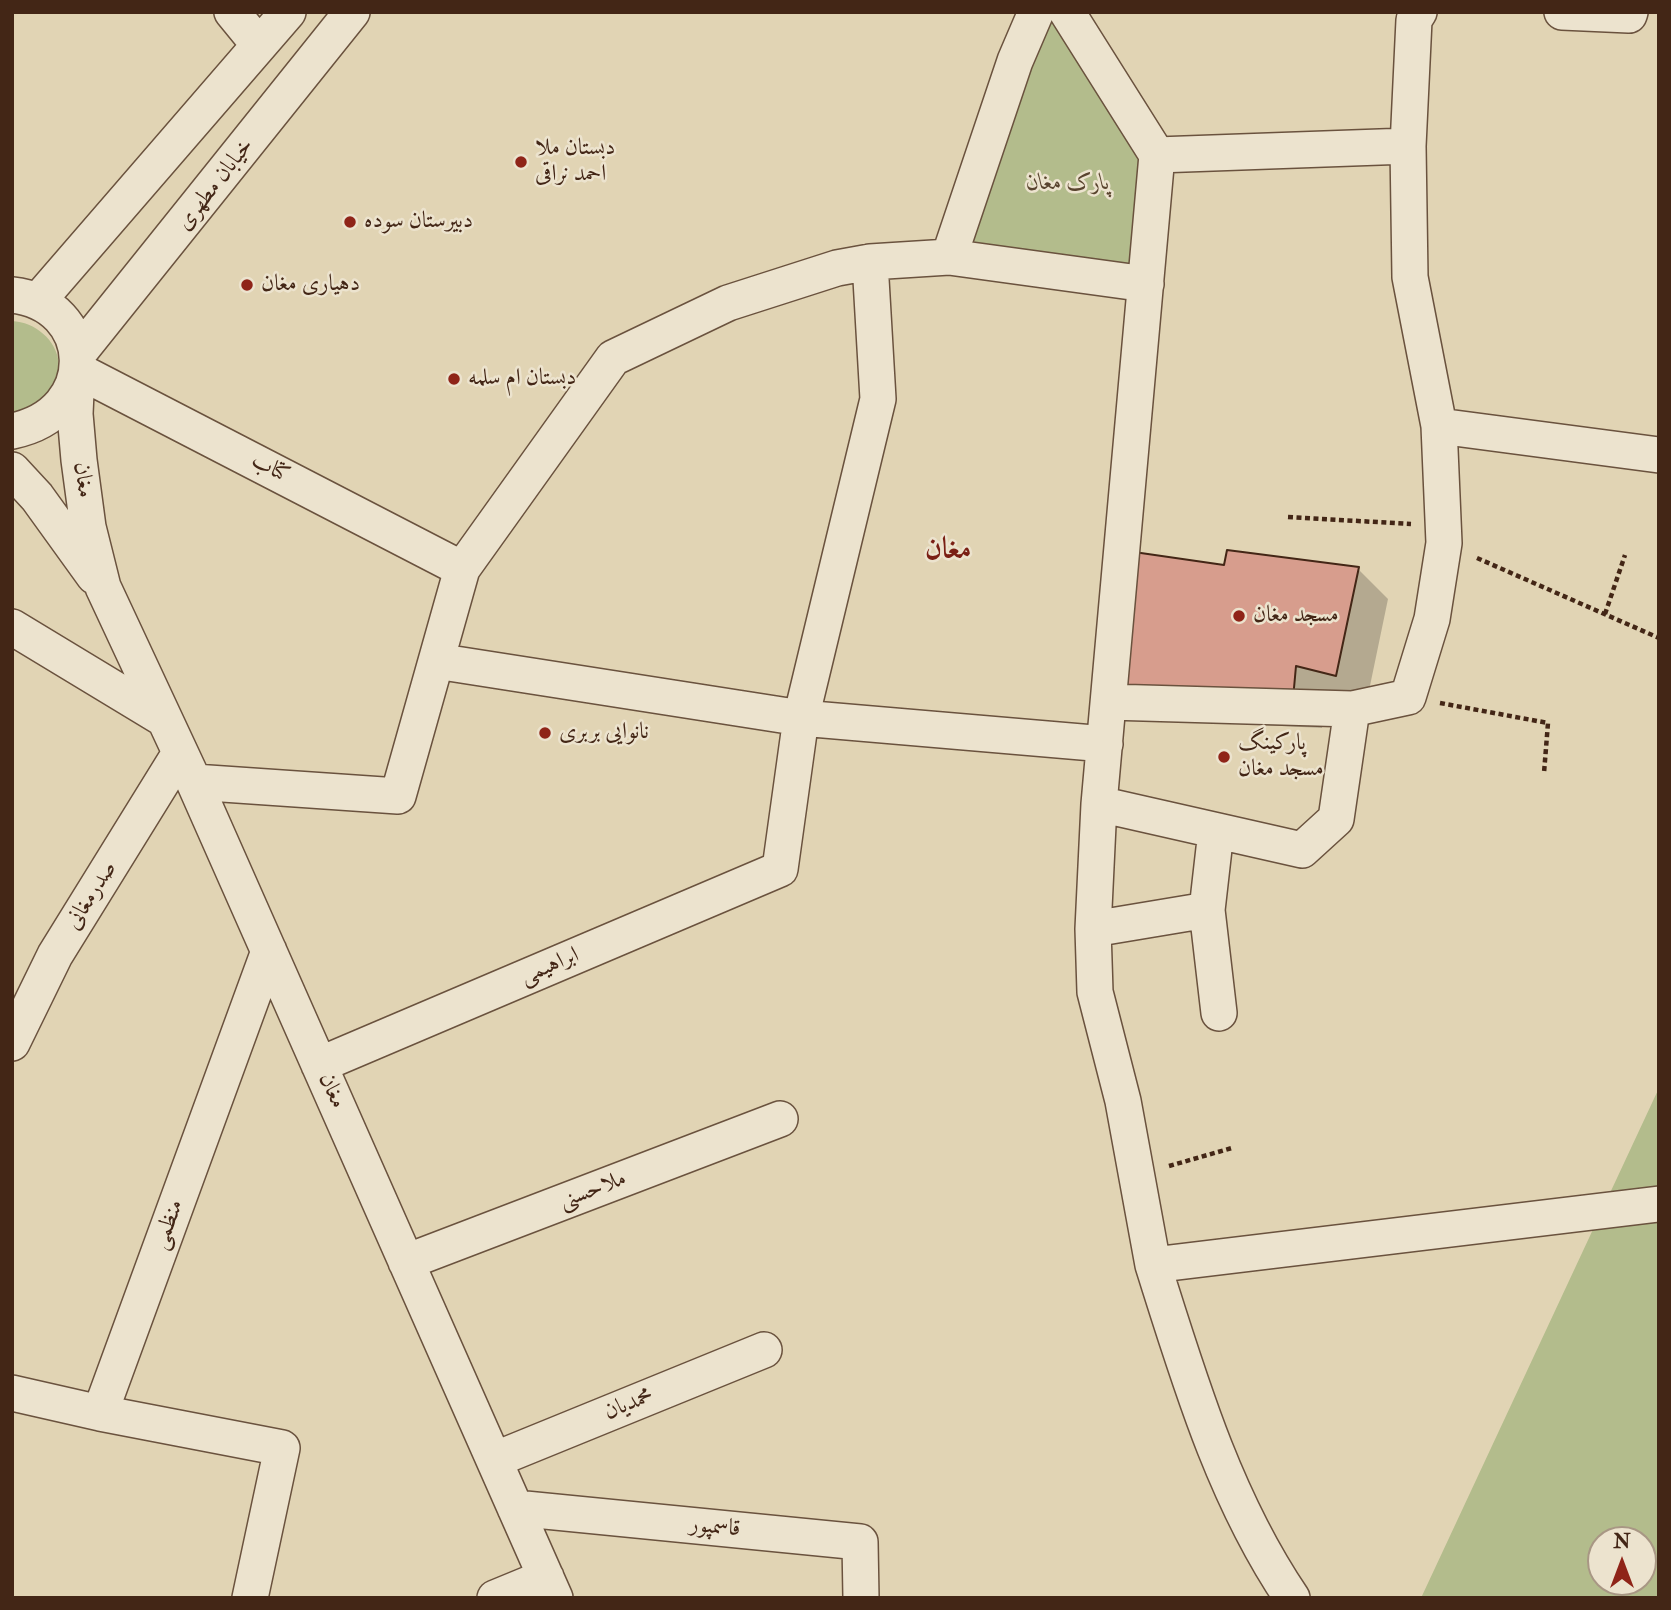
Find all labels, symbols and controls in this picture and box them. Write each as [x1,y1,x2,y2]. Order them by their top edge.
street label: خیابان مطهری [171,133,261,237]
place label: دبستان ملا احمد نراقی [535,135,615,189]
marker: دبستان ملا احمد نراقی [513,154,529,170]
park label: پارک مغان [1026,170,1110,198]
place label: دبیرستان سوده [364,208,473,236]
marker: دبیرستان سوده [342,214,358,230]
place label: دهیاری مغان [261,271,360,299]
marker: دهیاری مغان [239,277,255,293]
place label: دبستان ام سلمه [468,365,576,393]
marker: دبستان ام سلمه [446,371,462,387]
street label: کتاب [246,448,294,490]
street label: مغان [66,461,98,499]
district label: مغان [925,534,971,570]
place label: مسجد مغان [1253,602,1339,630]
marker: مسجد مغان [1231,608,1247,624]
place label: نانوایی بربری [559,719,649,747]
marker: نانوایی بربری [537,725,553,741]
place label: پارکینگ مسجد مغان [1238,730,1324,784]
marker: پارکینگ مسجد مغان [1216,749,1232,765]
street label: صدرمغانی [60,857,124,935]
street label: ابراهیمی [517,942,583,992]
street label: مغان [311,1069,351,1113]
street label: ملاحسنی [556,1166,630,1216]
street label: منظمی [147,1196,191,1254]
street label: محمدیان [600,1383,658,1427]
street label: قاسمپور [688,1512,742,1544]
north arrow [1587,1526,1657,1596]
text: N [1613,1530,1631,1554]

